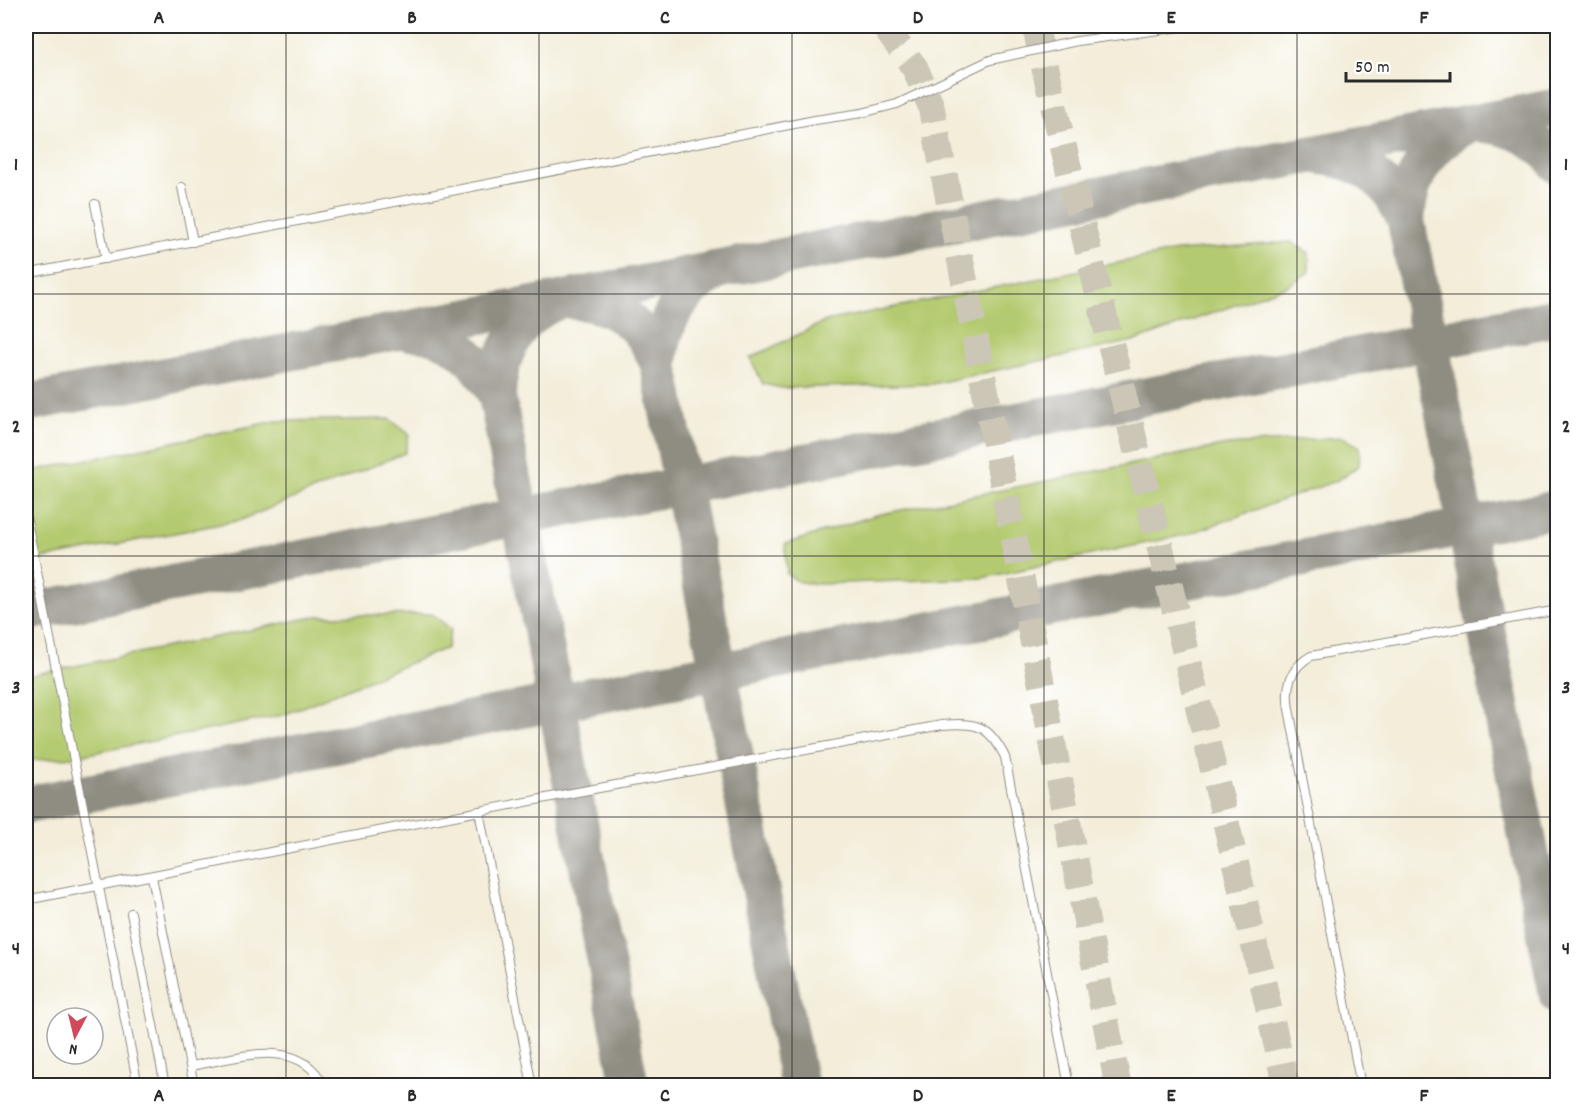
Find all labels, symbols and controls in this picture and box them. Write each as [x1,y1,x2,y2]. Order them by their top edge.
text: A [154,5,165,33]
text: B [407,5,417,33]
text: C [660,5,670,33]
text: D [913,5,924,33]
text: E [1166,5,1176,33]
text: F [1420,5,1430,33]
scale bar [1346,45,1450,83]
text: 50 m [1355,56,1390,81]
text: 1 [14,152,18,180]
text: 1 [1564,152,1568,180]
text: 2 [12,414,20,442]
text: 2 [1562,414,1570,442]
text: 3 [12,675,20,703]
text: 3 [1562,675,1570,703]
text: 4 [12,936,20,964]
text: 4 [1562,936,1570,964]
north arrow [45,1006,105,1066]
text: N [68,1036,79,1060]
text: A [154,1083,165,1111]
text: B [407,1083,417,1111]
text: C [660,1083,670,1111]
text: D [913,1083,924,1111]
text: E [1166,1083,1176,1111]
text: F [1420,1083,1430,1111]

